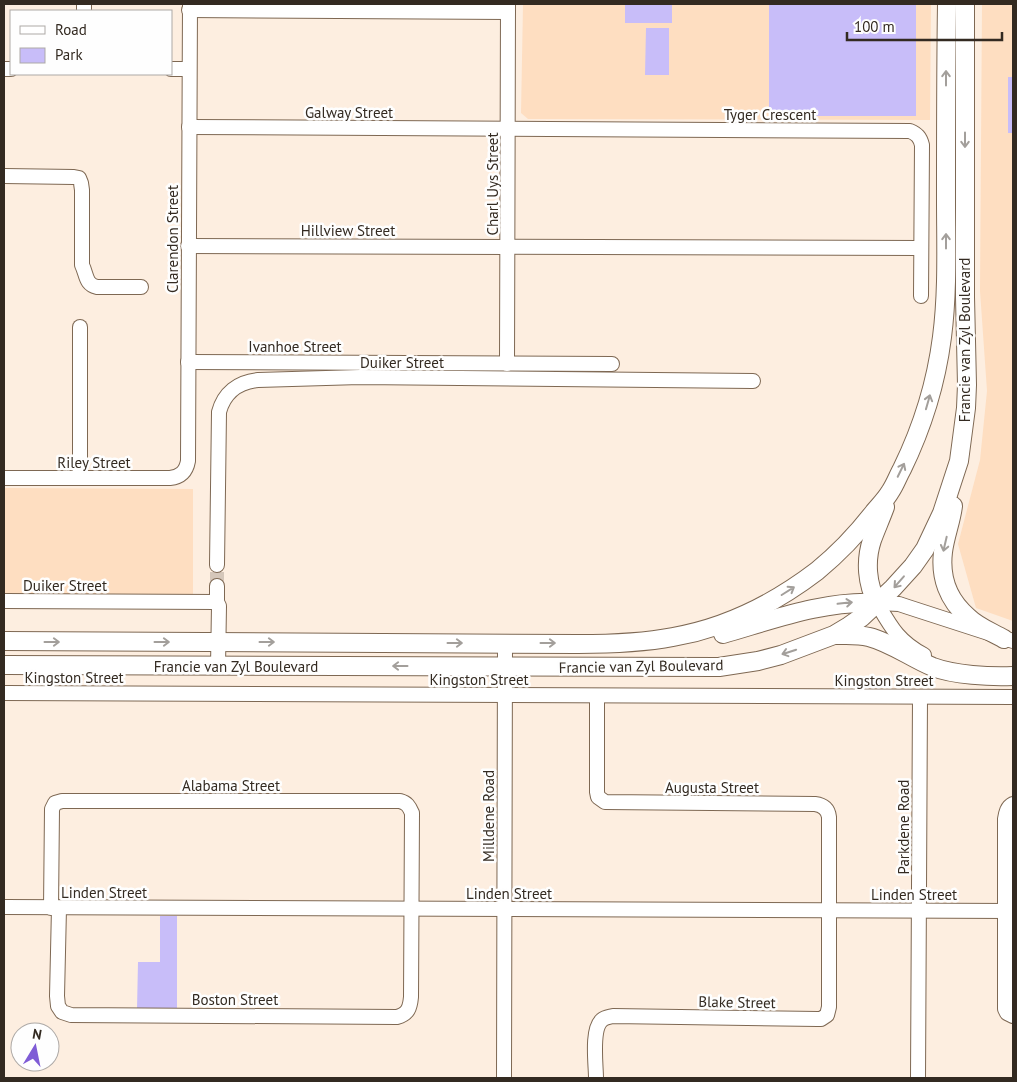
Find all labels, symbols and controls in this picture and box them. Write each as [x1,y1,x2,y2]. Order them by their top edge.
legend [10,10,172,75]
scale bar [847,10,1002,42]
text: 100 m [854,17,895,36]
text: Road [55,20,87,39]
text: Park [55,45,83,64]
one-way arrow [941,71,951,87]
street label: Galway Street [305,103,393,122]
street label: Tyger Crescent [724,105,816,124]
street label: Charl Uys Street [483,132,502,236]
one-way arrow [960,132,970,148]
street label: Clarendon Street [163,185,182,293]
street label: Hillview Street [301,221,395,240]
one-way arrow [941,233,951,250]
street label: Francie van Zyl Boulevard [955,258,974,422]
street label: Ivanhoe Street [248,337,342,356]
street label: Duiker Street [360,353,444,372]
one-way arrow [924,394,934,410]
street label: Riley Street [57,453,131,472]
one-way arrow [897,463,906,478]
one-way arrow [940,535,949,551]
one-way arrow [893,575,905,588]
street label: Duiker Street [23,576,107,595]
one-way arrow [780,586,794,596]
one-way arrow [837,598,853,608]
one-way arrow [44,637,60,647]
one-way arrow [154,637,170,647]
one-way arrow [258,637,275,647]
one-way arrow [446,638,463,648]
one-way arrow [540,639,556,648]
one-way arrow [781,648,797,658]
street label: Francie van Zyl Boulevard [558,655,724,677]
street label: Francie van Zyl Boulevard [154,657,318,676]
one-way arrow [393,661,409,671]
street label: Kingston Street [24,668,124,687]
street label: Kingston Street [429,670,529,689]
street label: Kingston Street [834,671,934,690]
street label: Milldene Road [479,770,498,862]
street label: Alabama Street [182,776,280,795]
street label: Augusta Street [665,778,759,797]
street label: Parkdene Road [894,780,913,874]
street label: Linden Street [61,883,147,902]
street label: Linden Street [466,884,552,903]
street label: Linden Street [871,885,957,904]
street label: Boston Street [192,990,278,1009]
street label: Blake Street [698,992,776,1012]
north arrow [10,1022,60,1072]
text: N [31,1025,43,1044]

